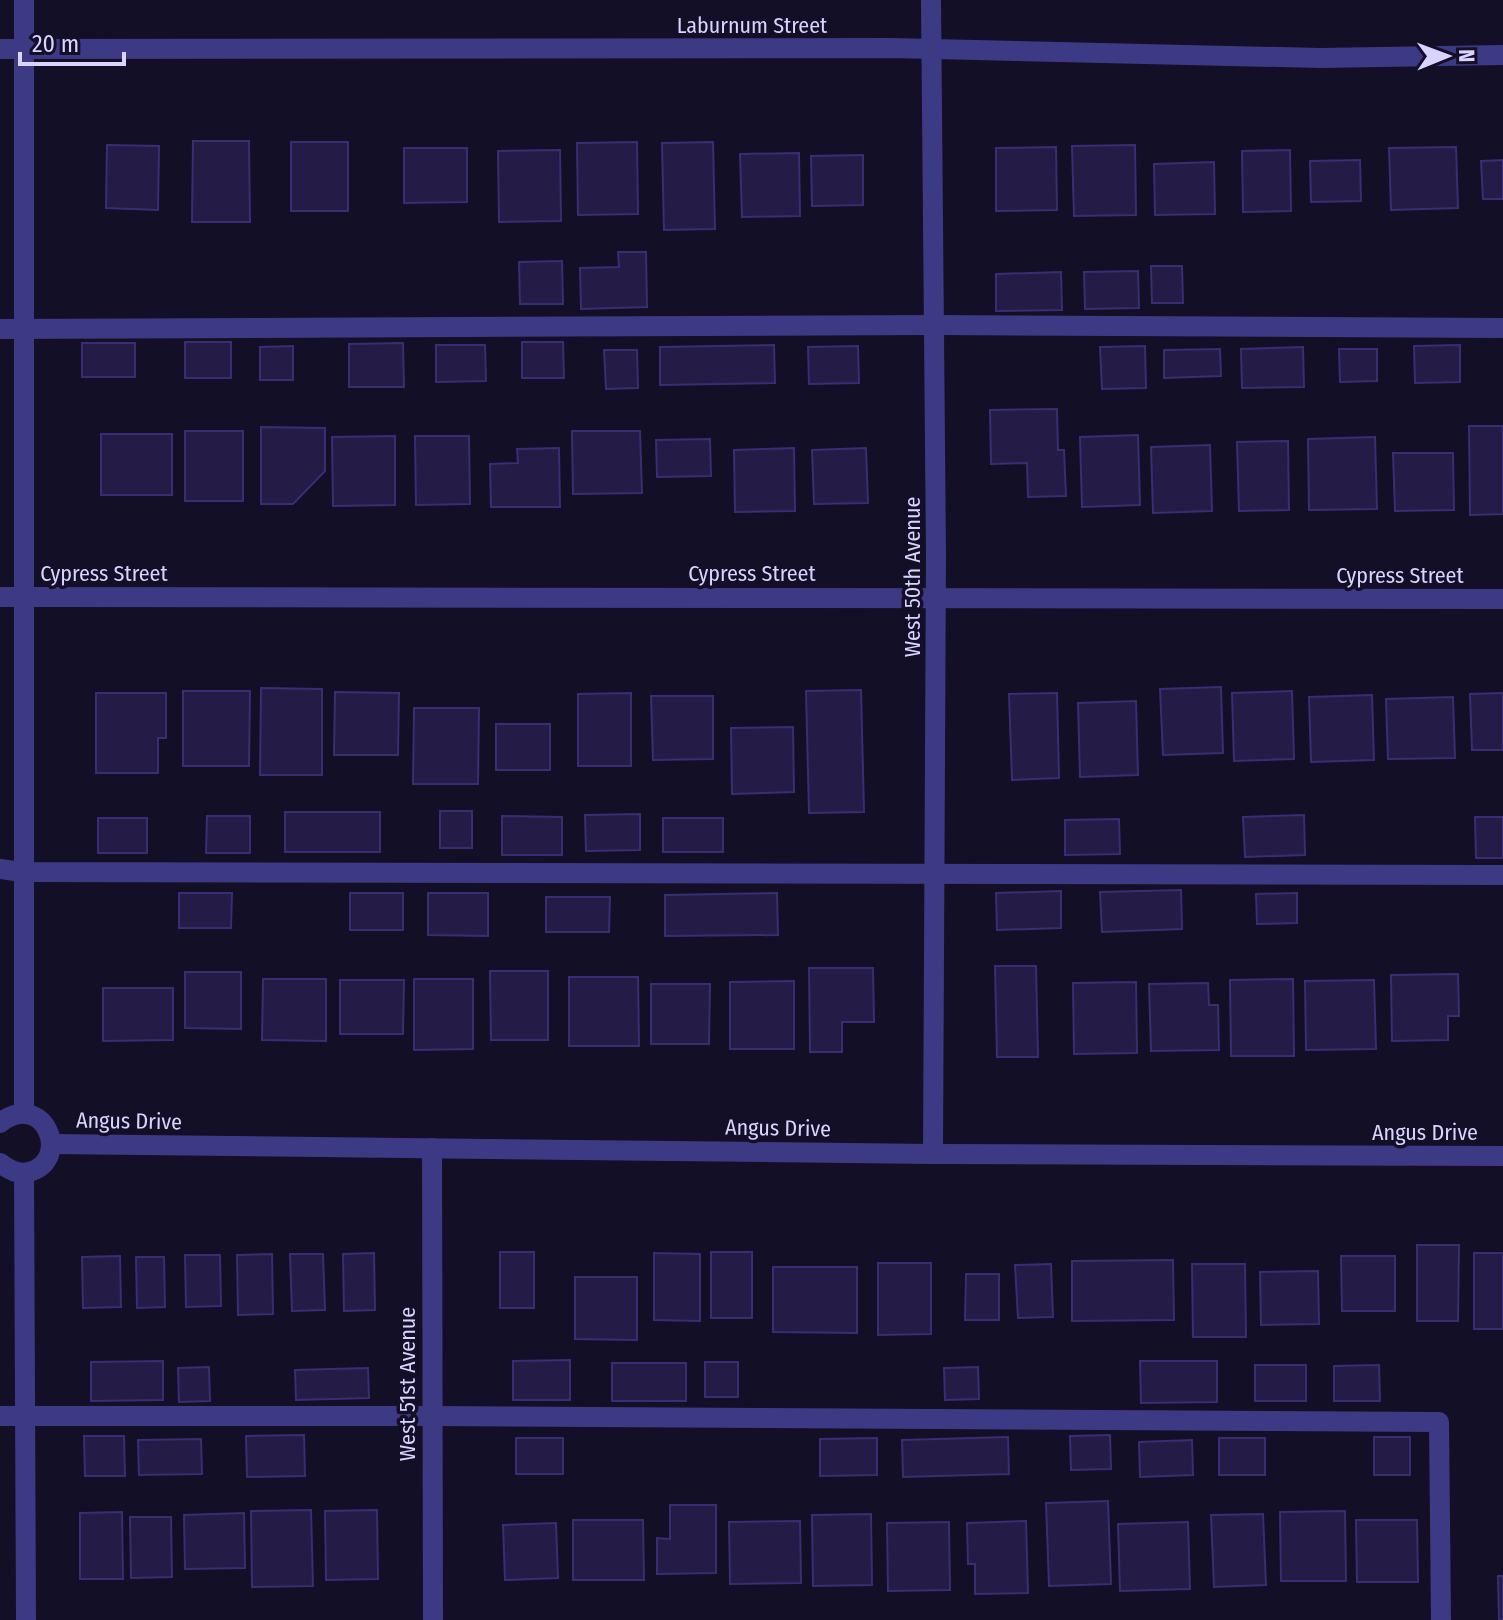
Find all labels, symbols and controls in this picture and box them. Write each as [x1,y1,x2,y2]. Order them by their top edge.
street label: Laburnum Street [677,12,828,39]
scale bar [20,16,124,66]
north arrow [1407,16,1487,96]
text: 20 m [32,30,79,58]
text: N [1453,49,1480,62]
street label: West 50th Avenue [899,497,926,657]
street label: Cypress Street [40,560,168,587]
street label: Cypress Street [688,560,816,587]
street label: Cypress Street [1336,562,1464,589]
street label: Angus Drive [76,1107,182,1135]
street label: Angus Drive [725,1114,831,1142]
street label: Angus Drive [1372,1119,1478,1146]
street label: West 51st Avenue [394,1307,421,1461]

